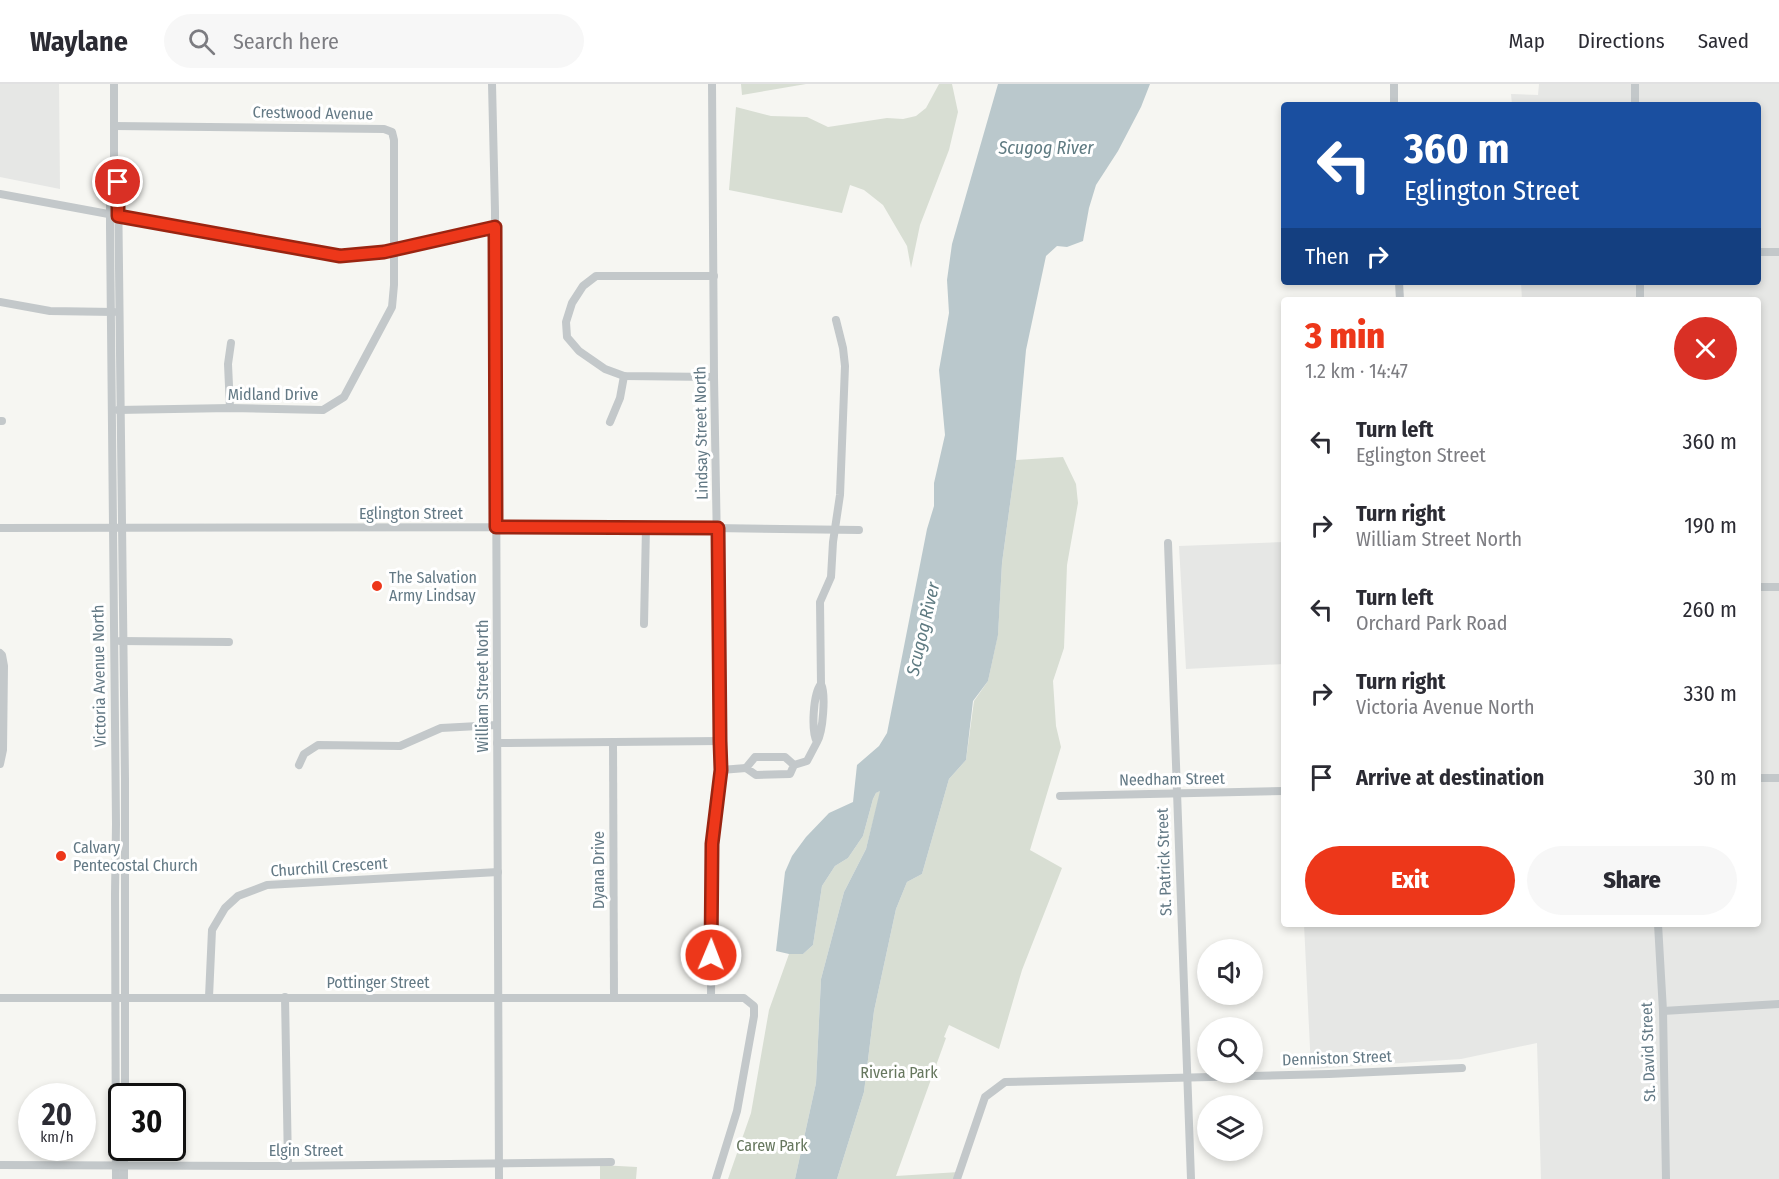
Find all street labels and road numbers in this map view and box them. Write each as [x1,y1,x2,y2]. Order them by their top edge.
street label: Crestwood Avenue [252,102,374,124]
street label: Lindsay Street North [690,366,712,500]
street label: Midland Drive [228,385,318,404]
street label: Eglington Street [359,504,464,523]
street label: Victoria Avenue North [88,604,110,748]
street label: William Street North [473,620,492,752]
street label: Needham Street [1119,769,1226,789]
street label: St. Patrick Street [1153,807,1175,916]
street label: Dyana Drive [589,831,608,909]
street label: Churchill Crescent [270,853,389,881]
street label: Pottinger Street [326,973,430,992]
street label: St. David Street [1637,1001,1659,1102]
street label: Denniston Street [1282,1047,1393,1069]
street label: Elgin Street [269,1141,344,1160]

